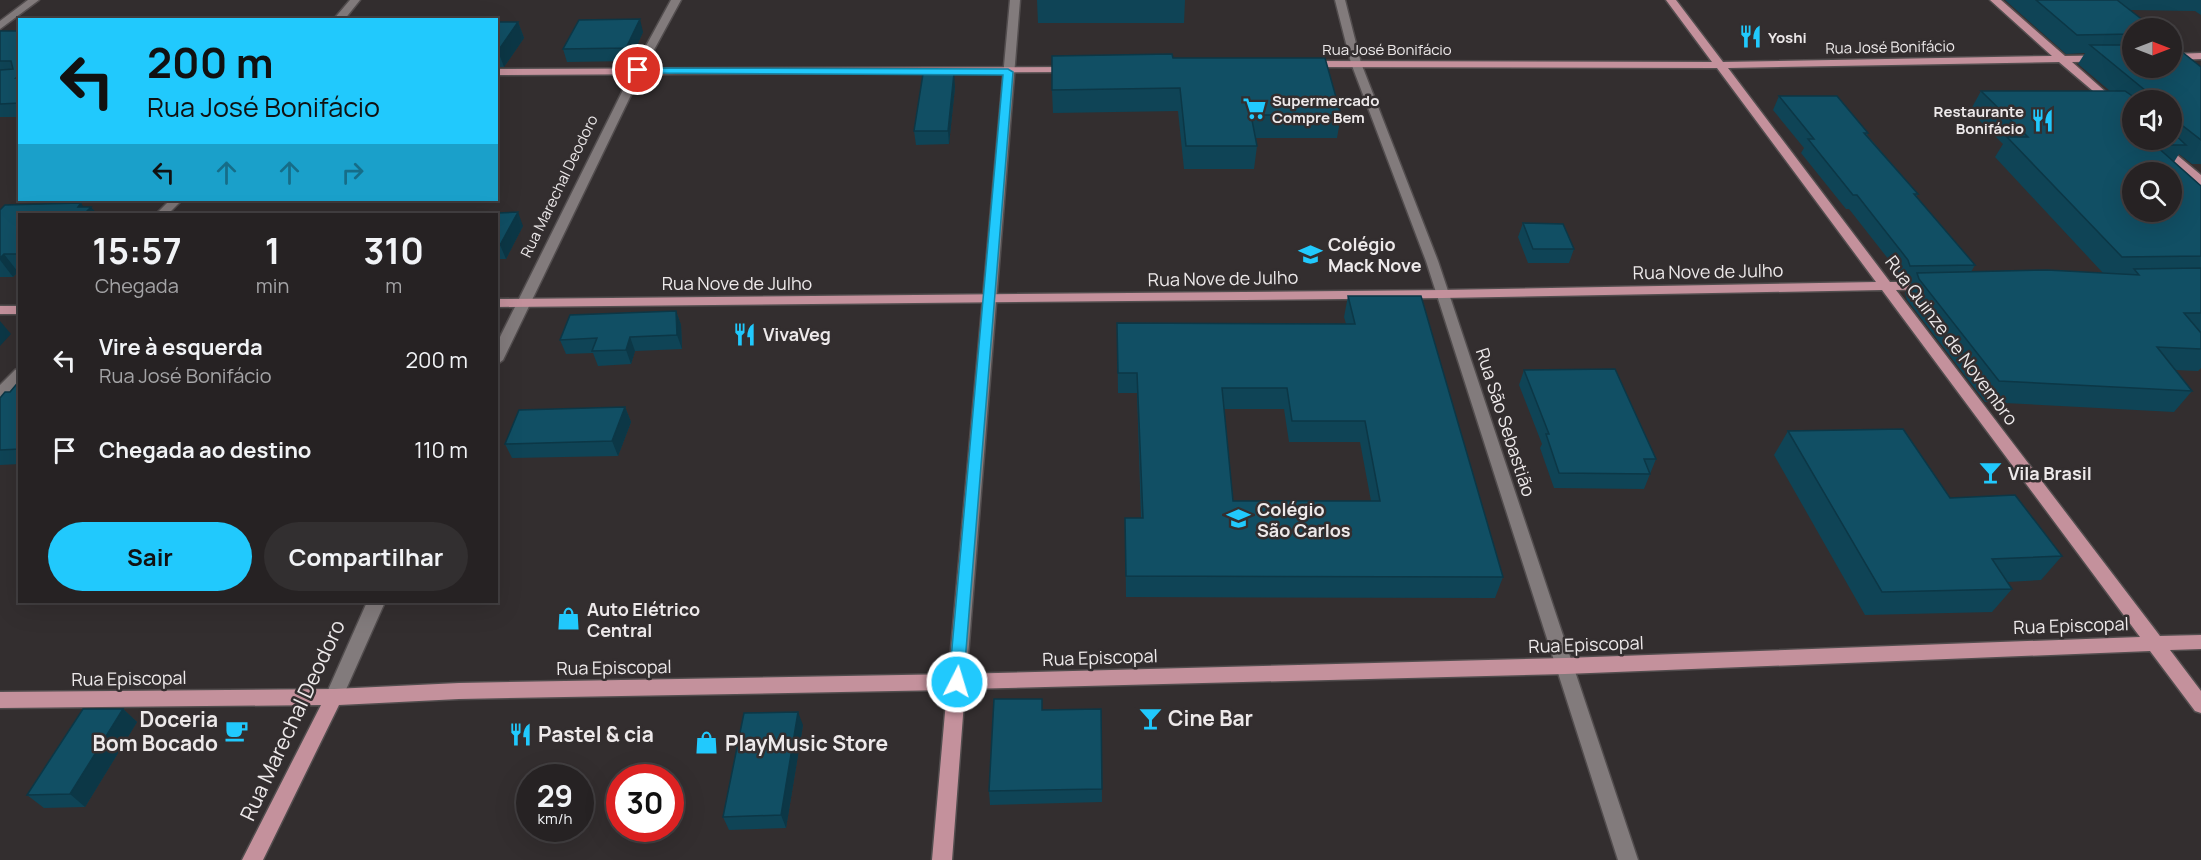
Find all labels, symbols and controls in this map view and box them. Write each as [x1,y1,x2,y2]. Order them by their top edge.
north arrow [2122,18,2182,78]
map controls [2122,18,2182,222]
restaurant icon: Yoshi [1737,24,1763,50]
place label: Yoshi [1768,27,1807,48]
text: 200 m [147,33,273,91]
street label: Rua José Bonifácio [1825,35,1955,59]
street label: Rua José Bonifácio [1322,39,1452,60]
icon: left [48,42,126,120]
pin [612,44,663,95]
icon: arrive [621,53,654,86]
text: Rua José Bonifácio [147,88,380,125]
place label: Supermercado Compre Bem [1272,90,1379,128]
button: sound [2122,90,2182,150]
supermarket icon: Supermercado Compre Bem [1241,96,1267,122]
place label: Restaurante Bonifácio [1933,101,2024,139]
restaurant icon: Restaurante Bonifácio [2029,107,2055,133]
street label: Rua Marechal Deodoro [515,111,603,261]
icon: left [147,156,180,189]
icon: ahead [210,156,243,189]
icon: ahead [273,156,306,189]
icon: right [336,156,369,189]
button: search [2122,162,2182,222]
text: 15:57 [92,226,182,275]
text: 1 [265,226,280,275]
text: 310 [363,226,424,275]
place label: Colégio Mack Nove [1328,232,1422,277]
school or university icon: Colégio Mack Nove [1297,241,1323,267]
street label: Rua Quinze de Novembro [1880,250,2024,430]
street label: Rua Nove de Julho [1633,258,1783,284]
street label: Rua Nove de Julho [1148,265,1298,291]
street label: Rua Nove de Julho [662,271,812,295]
text: Chegada [95,272,179,299]
text: min [256,272,289,299]
text: m [385,272,402,299]
restaurant icon: VivaVeg [732,321,758,347]
place label: VivaVeg [763,322,831,346]
text: Vire à esquerda [99,332,263,362]
icon: left [48,344,81,377]
text: 200 m [406,345,468,375]
street label: Rua São Sebastião [1471,345,1541,499]
text: Rua José Bonifácio [99,362,272,389]
icon: arrive [48,434,81,467]
text: Chegada ao destino [99,435,311,465]
text: 110 m [414,435,468,465]
bar icon: Vila Brasil [1977,460,2003,486]
place label: Vila Brasil [2008,461,2092,485]
place label: Colégio São Carlos [1257,497,1351,542]
school or university icon: Colégio São Carlos [1226,506,1252,532]
button: Sair [48,522,252,591]
button: Compartilhar [264,522,468,591]
place label: Auto Elétrico Central [587,597,700,642]
shop icon: Auto Elétrico Central [556,606,582,632]
street label: Rua Episcopal [2013,611,2129,639]
street label: Rua Marechal Deodoro [233,615,351,825]
street label: Rua Episcopal [1528,630,1644,658]
street label: Rua Episcopal [1042,643,1158,671]
position arrow [925,650,989,714]
street label: Rua Episcopal [556,654,672,680]
street label: Rua Episcopal [71,665,187,691]
place label: Cine Bar [1168,704,1253,732]
place label: Doceria Bom Bocado [93,705,218,757]
bar icon: Cine Bar [1137,705,1163,731]
cafe icon: Doceria Bom Bocado [223,718,249,744]
place label: Pastel & cia [538,720,654,748]
restaurant icon: Pastel & cia [507,721,533,747]
place label: PlayMusic Store [725,729,888,757]
shop icon: PlayMusic Store [694,730,720,756]
speed limit sign: 30 [606,764,684,842]
text: 29 [537,775,573,816]
text: km/h [538,808,572,829]

